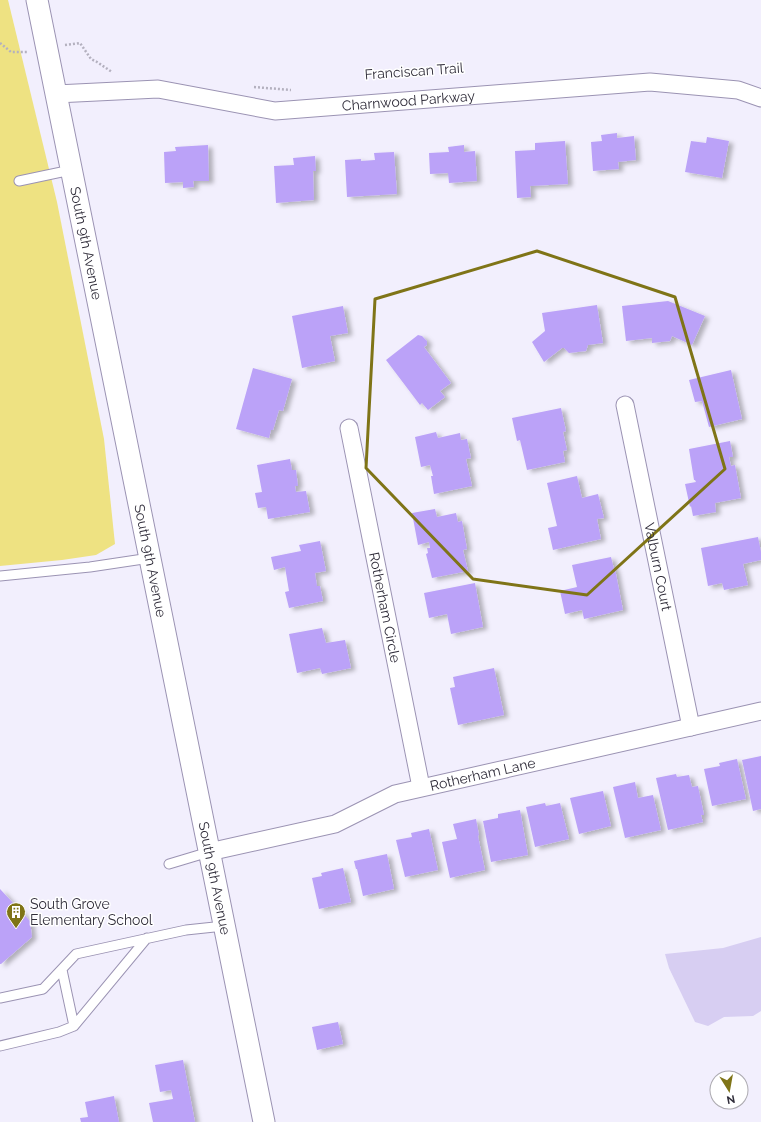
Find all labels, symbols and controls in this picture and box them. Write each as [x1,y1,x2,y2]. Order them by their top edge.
street label: Franciscan Trail [364,60,464,82]
street label: Charnwood Parkway [341,88,476,114]
street label: South 9th Avenue [67,185,105,301]
street label: South 9th Avenue [131,503,170,619]
street label: Valburn Court [641,521,675,613]
street label: Rotherham Circle [366,551,404,664]
street label: Rotherham Lane [428,754,537,794]
street label: South 9th Avenue [195,820,234,936]
place label: South Grove Elementary School [30,896,153,928]
building icon: South Grove Elementary School [5,901,27,929]
north arrow [709,1070,749,1110]
text: N [725,1092,736,1107]

